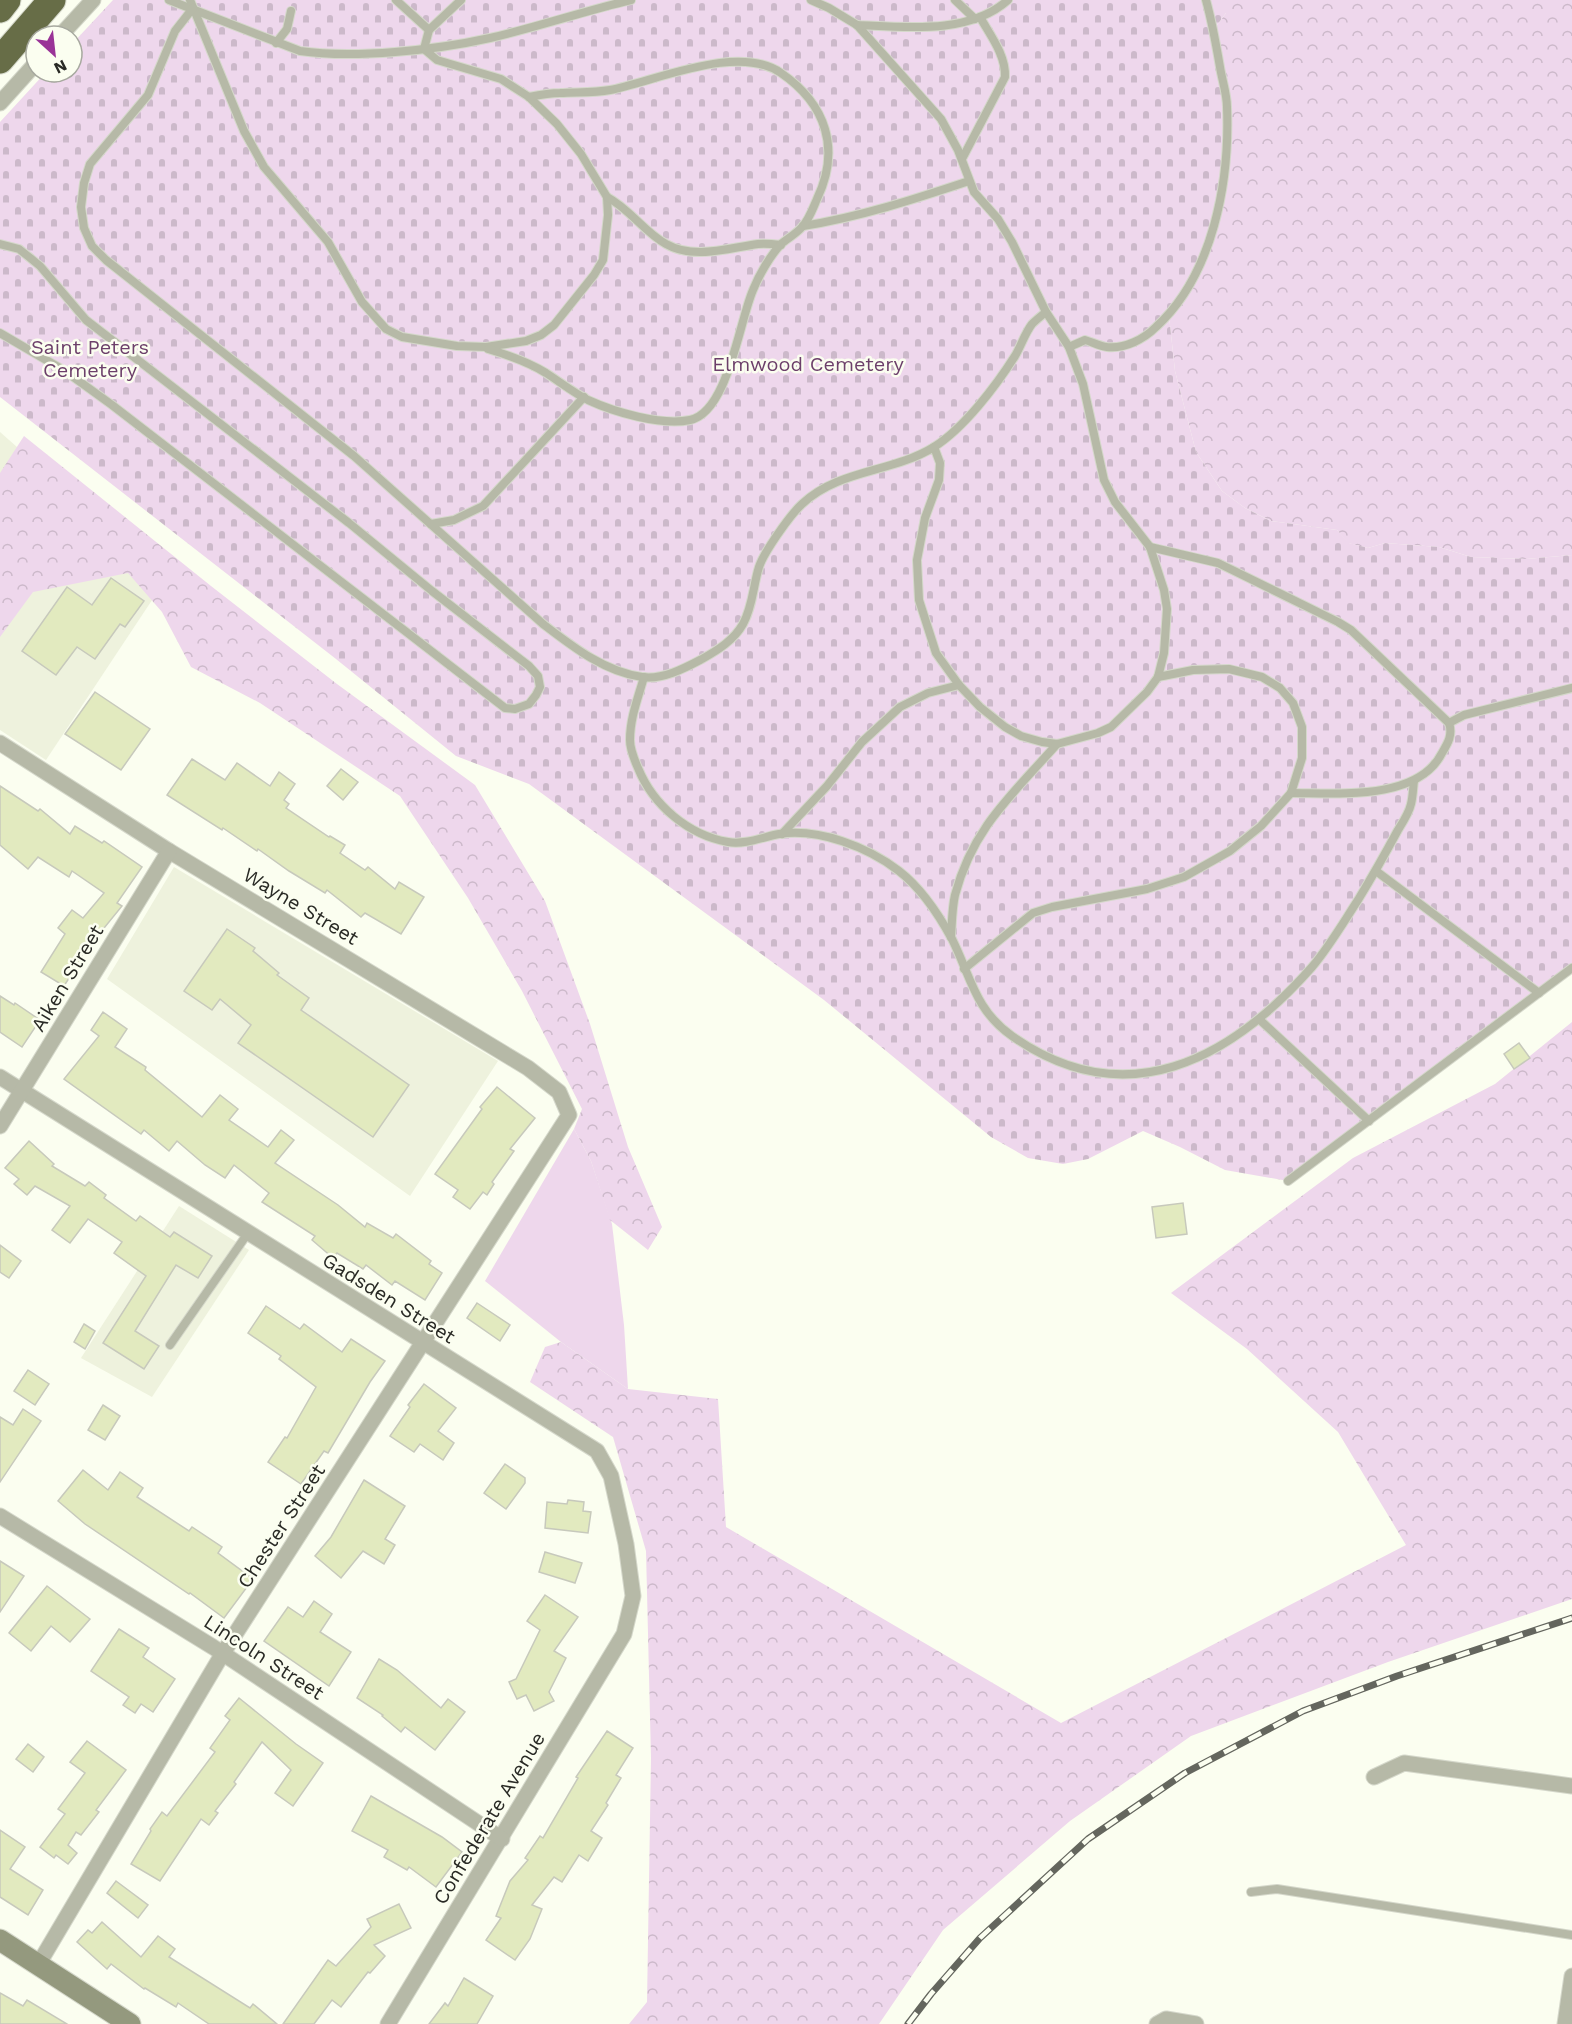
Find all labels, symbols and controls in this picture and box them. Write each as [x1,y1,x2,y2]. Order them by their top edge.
north arrow [24,24,84,84]
text: N [51,56,70,78]
park label: Saint Peters Cemetery [31,335,149,382]
park label: Elmwood Cemetery [712,352,904,376]
street label: Wayne Street [239,862,364,950]
street label: Aiken Street [26,920,109,1036]
street label: Gadsden Street [318,1247,460,1349]
street label: Chester Street [232,1459,330,1592]
street label: Lincoln Street [199,1609,329,1705]
street label: Confederate Avenue [428,1728,550,1908]

